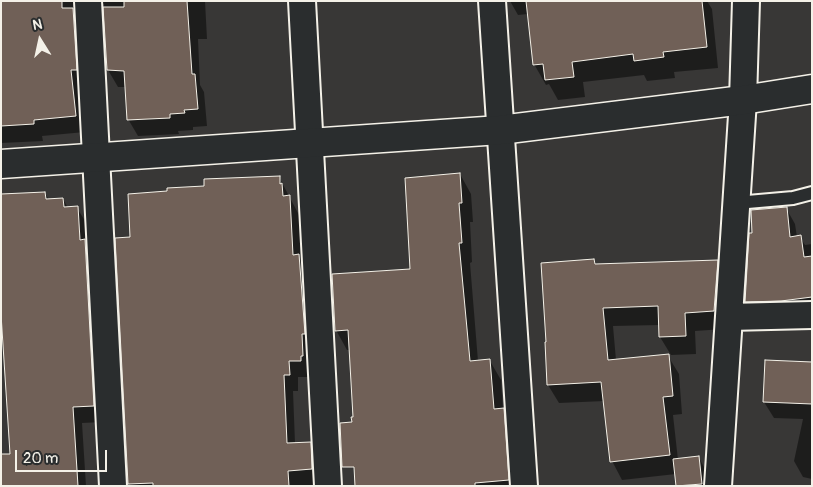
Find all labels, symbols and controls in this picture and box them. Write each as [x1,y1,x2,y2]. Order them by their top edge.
north arrow [15,15,65,65]
text: N [31,16,43,34]
scale bar [18,440,110,472]
text: 20 m [23,449,58,468]

